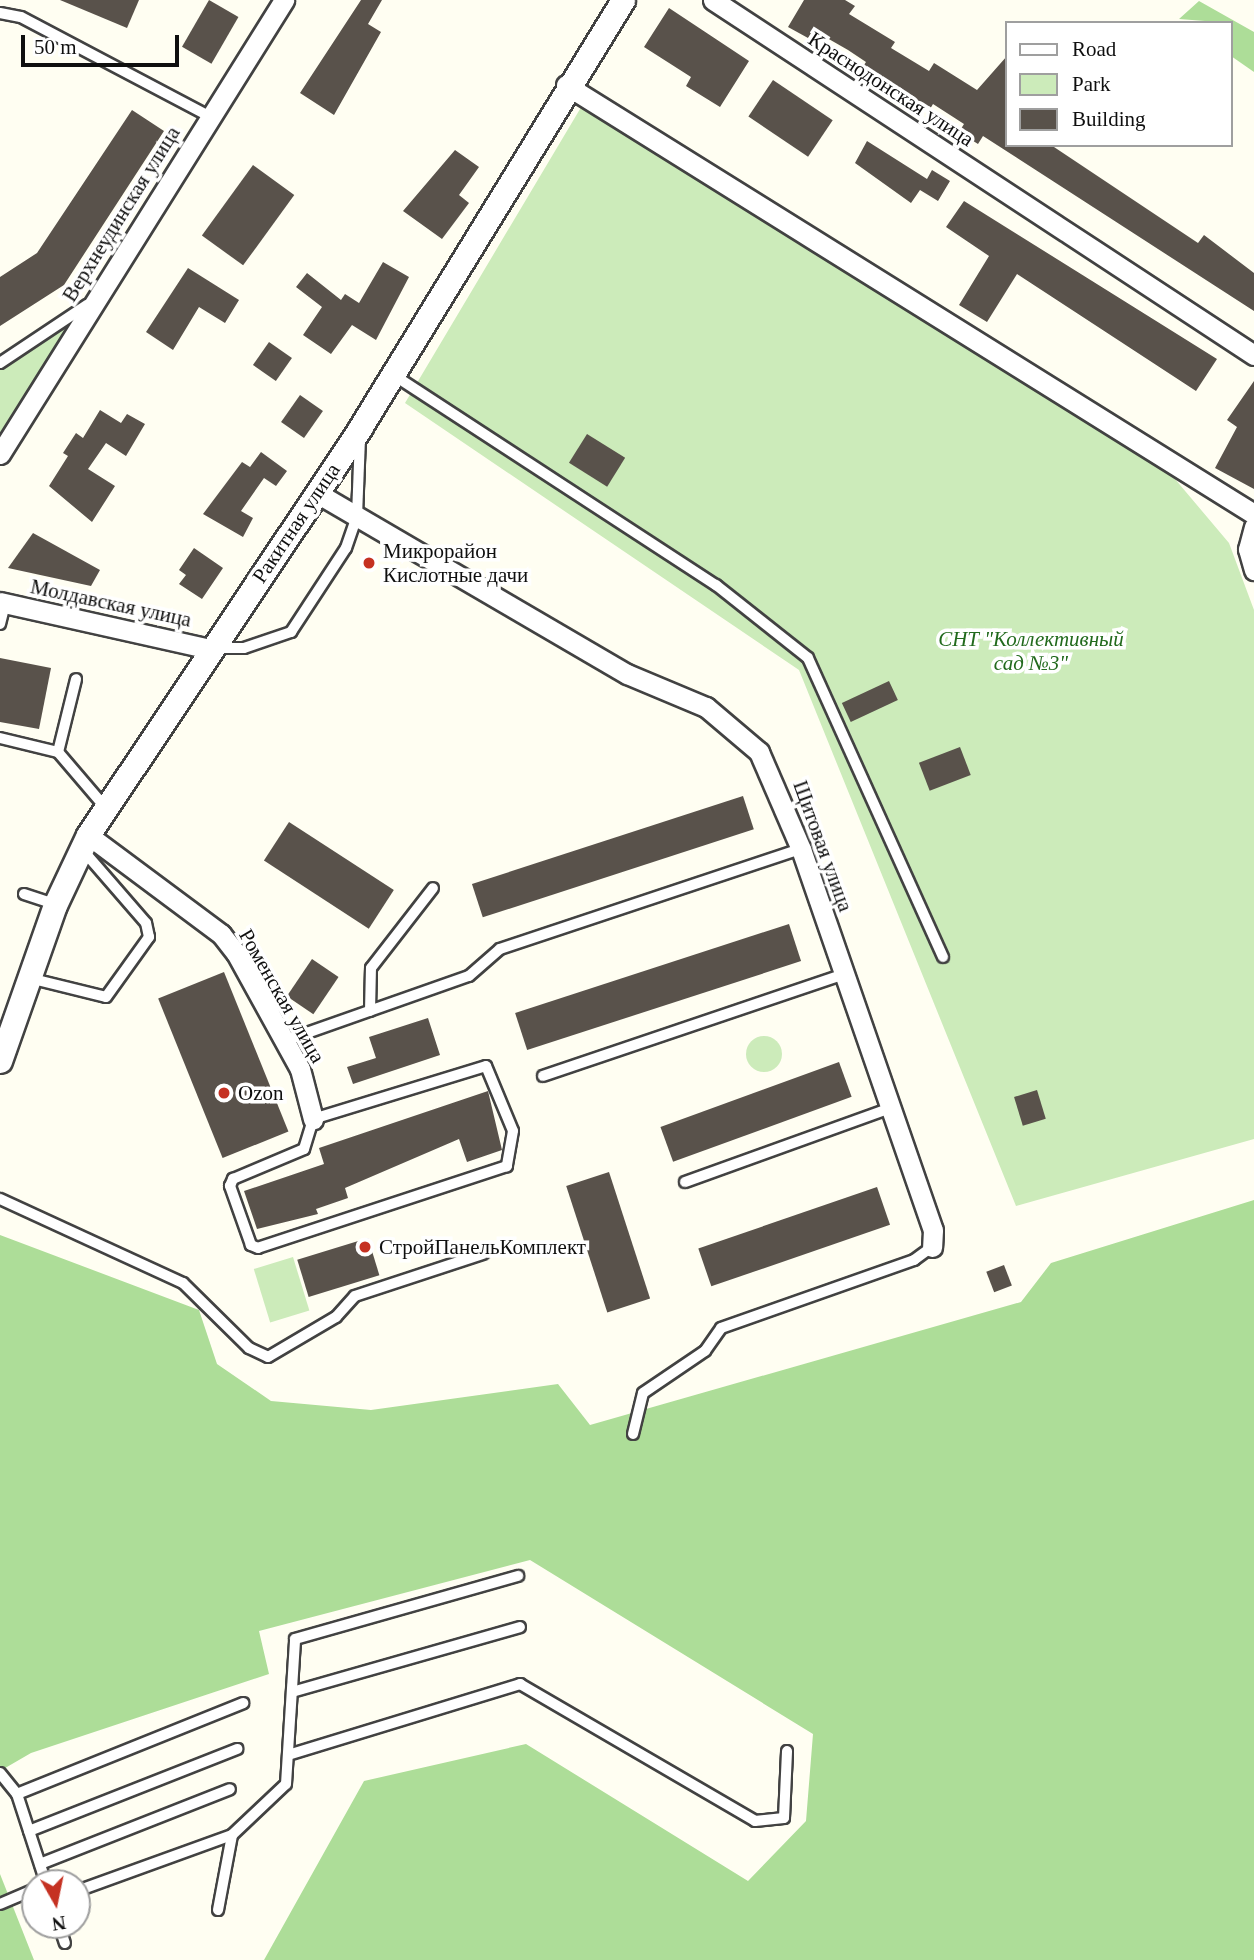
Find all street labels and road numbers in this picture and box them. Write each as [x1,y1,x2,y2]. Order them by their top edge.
street label: Краснодонская улица [804,26,978,152]
street label: Верхнеудинская улица [57,122,185,306]
street label: Ракитная улица [247,458,345,588]
street label: Молдавская улица [28,574,194,632]
street label: Щитовая улица [788,777,858,915]
street label: Роменская улица [233,925,331,1067]

